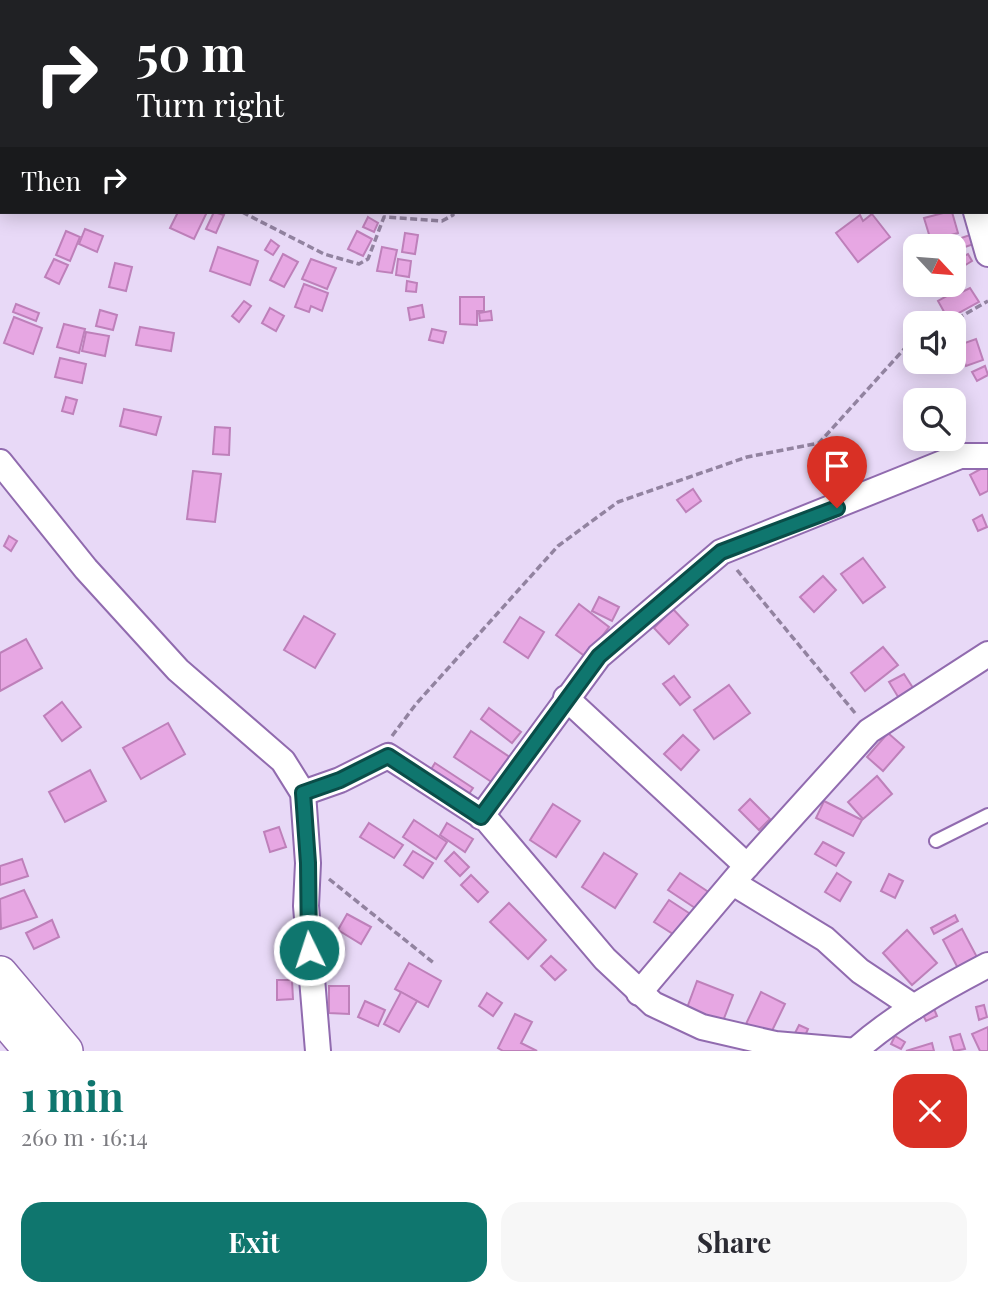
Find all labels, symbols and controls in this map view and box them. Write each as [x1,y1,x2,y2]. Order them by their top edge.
text: 50 m [136,19,246,84]
icon: right [21,28,112,119]
text: Turn right [136,82,284,125]
icon: right [95,161,133,199]
text: Then [21,163,81,198]
north arrow [903,234,966,298]
map controls [903,234,966,451]
button: sound [903,311,966,374]
button: search [903,388,966,451]
pin [807,436,867,508]
icon: arrive [818,447,856,485]
position arrow [272,913,346,987]
text: 1 min [21,1067,124,1123]
button: close [893,1074,967,1148]
text: 260 m · 16:14 [21,1121,148,1152]
button: Exit [21,1202,487,1282]
button: Share [501,1202,967,1282]

